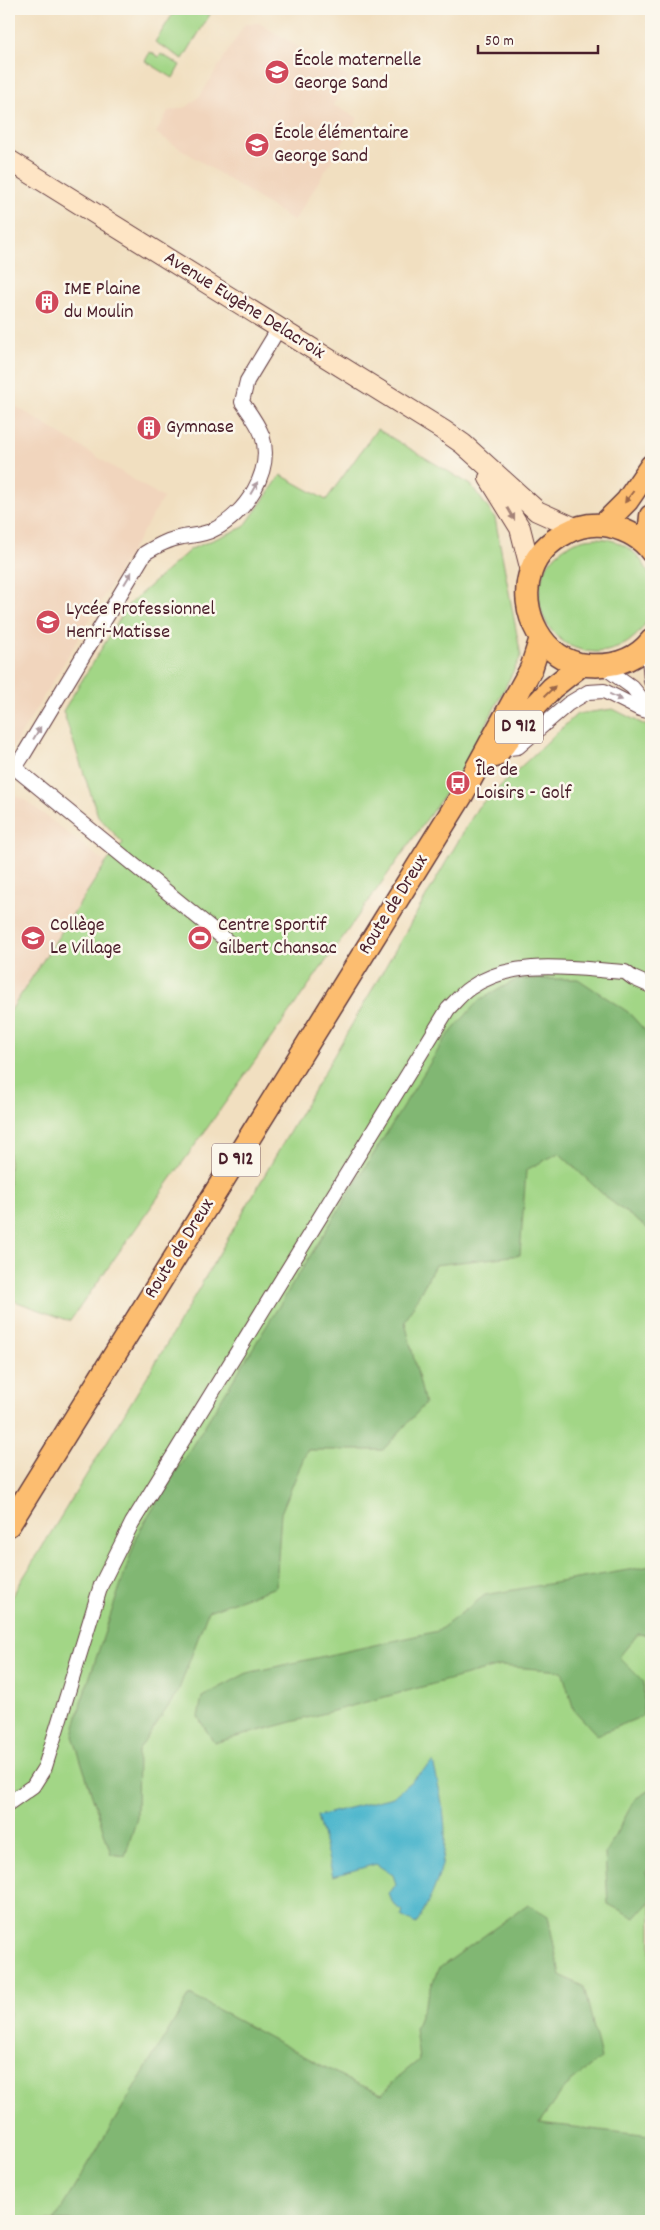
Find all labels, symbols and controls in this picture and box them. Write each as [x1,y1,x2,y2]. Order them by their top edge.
scale bar [478,22,598,54]
text: 50 m [485,31,514,53]
place label: École maternelle George Sand [294,47,421,98]
school or university icon: École maternelle George Sand [264,59,290,85]
place label: École élémentaire George Sand [274,120,409,171]
school or university icon: École élémentaire George Sand [244,132,270,158]
street label: Avenue Eugène Delacroix [158,245,331,367]
place label: IME Plaine du Moulin [64,276,141,327]
building icon: IME Plaine du Moulin [34,289,60,315]
place label: Gymnase [166,414,234,442]
building icon: Gymnase [136,415,162,441]
one-way arrow [249,482,258,495]
one-way arrow [624,490,635,503]
one-way arrow [507,507,516,520]
one-way arrow [124,571,133,584]
place label: Lycée Professionnel Henri-Matisse [66,596,215,647]
school or university icon: Lycée Professionnel Henri-Matisse [35,609,61,635]
one-way arrow [544,685,556,697]
one-way arrow [609,693,623,701]
road number: D 912 [495,710,543,744]
one-way arrow [32,726,41,739]
place label: Île de Loisirs - Golf [475,757,572,808]
bus stop icon: Île de Loisirs - Golf [445,770,471,796]
street label: Route de Dreux [352,849,436,960]
place label: Collège Le Village [50,912,121,963]
place label: Centre Sportif Gilbert Chansac [218,912,337,963]
school or university icon: Collège Le Village [20,925,46,951]
sports icon: Centre Sportif Gilbert Chansac [187,925,213,951]
road number: D 912 [212,1144,260,1176]
street label: Route de Dreux [138,1193,222,1304]

